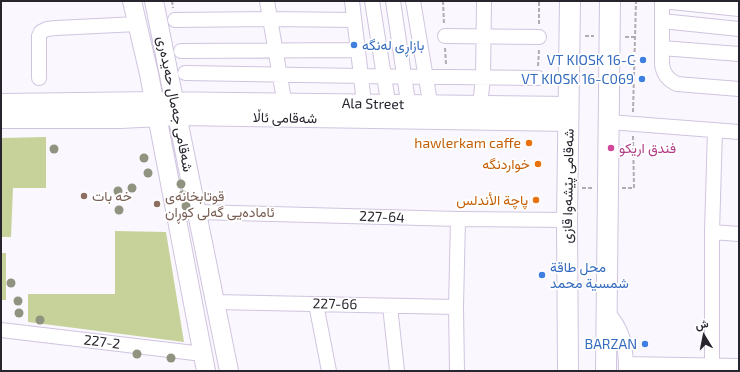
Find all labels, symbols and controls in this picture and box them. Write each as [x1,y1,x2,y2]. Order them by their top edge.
street label: شەقامی جەمال حەیدەری [154,35,196,173]
place label: بازاڕی لەنگە [362,37,424,53]
marker: بازاڕی لەنگە [349,40,359,50]
place label: VT KIOSK 16-C [547,52,635,68]
marker: VT KIOSK 16-C [638,55,648,65]
place label: VT KIOSK 16-C069 [521,71,634,87]
marker: VT KIOSK 16-C069 [637,74,647,84]
street label: Ala Street [342,95,404,113]
street label: شه‌قامی ئاڵا [253,109,317,127]
street label: شەقامی پێشەوا قازی [559,129,577,243]
place label: hawlerkam caffe [414,135,521,151]
marker: hawlerkam caffe [524,138,534,148]
place label: فندق اريكو [619,140,676,156]
marker: فندق اريكو [606,143,616,153]
place label: خواردنگە [482,156,530,172]
marker: خواردنگە [533,159,543,169]
place label: خه بات [92,188,132,204]
place label: قوتابخانەی ئامادەیی گەلی کوڕان [165,188,275,220]
marker: خه بات [79,191,89,201]
place label: پاچة الأندلس [456,192,528,208]
marker: پاچة الأندلس [531,195,541,205]
marker: قوتابخانەی ئامادەیی گەلی کوڕان [152,199,162,209]
street label: 227-64 [359,208,405,226]
place label: محل طاقة شمسية محمد [550,259,629,292]
marker: محل طاقة شمسية محمد [537,270,547,280]
street label: 227-66 [312,295,358,313]
north arrow [684,316,724,356]
text: ش [694,316,709,331]
street label: 227-2 [83,331,121,353]
place label: BARZAN [584,336,637,352]
marker: BARZAN [640,339,650,349]

